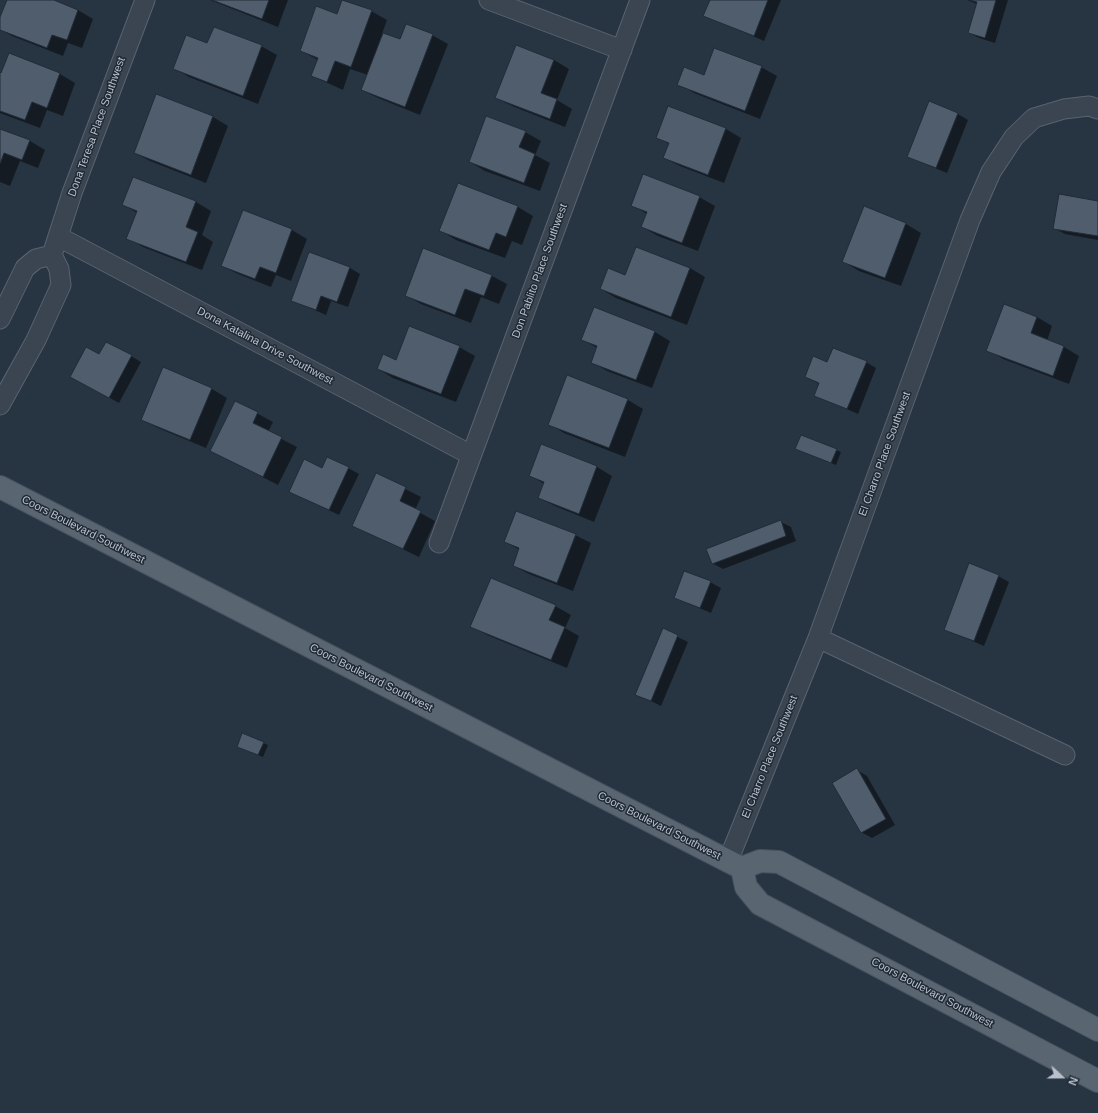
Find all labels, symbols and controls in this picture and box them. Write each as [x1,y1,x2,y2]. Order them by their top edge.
street label: Dona Teresa Place Southwest [66,56,128,198]
street label: Don Pablito Place Southwest [510,202,570,340]
street label: Dona Katalina Drive Southwest [195,304,335,388]
street label: El Charro Place Southwest [856,390,914,518]
street label: Coors Boulevard Southwest [19,493,147,567]
street label: Coors Boulevard Southwest [307,641,435,715]
street label: El Charro Place Southwest [739,694,801,820]
street label: Coors Boulevard Southwest [595,789,723,863]
street label: Coors Boulevard Southwest [869,955,995,1031]
north arrow [1042,1057,1082,1097]
text: N [1066,1075,1080,1087]

